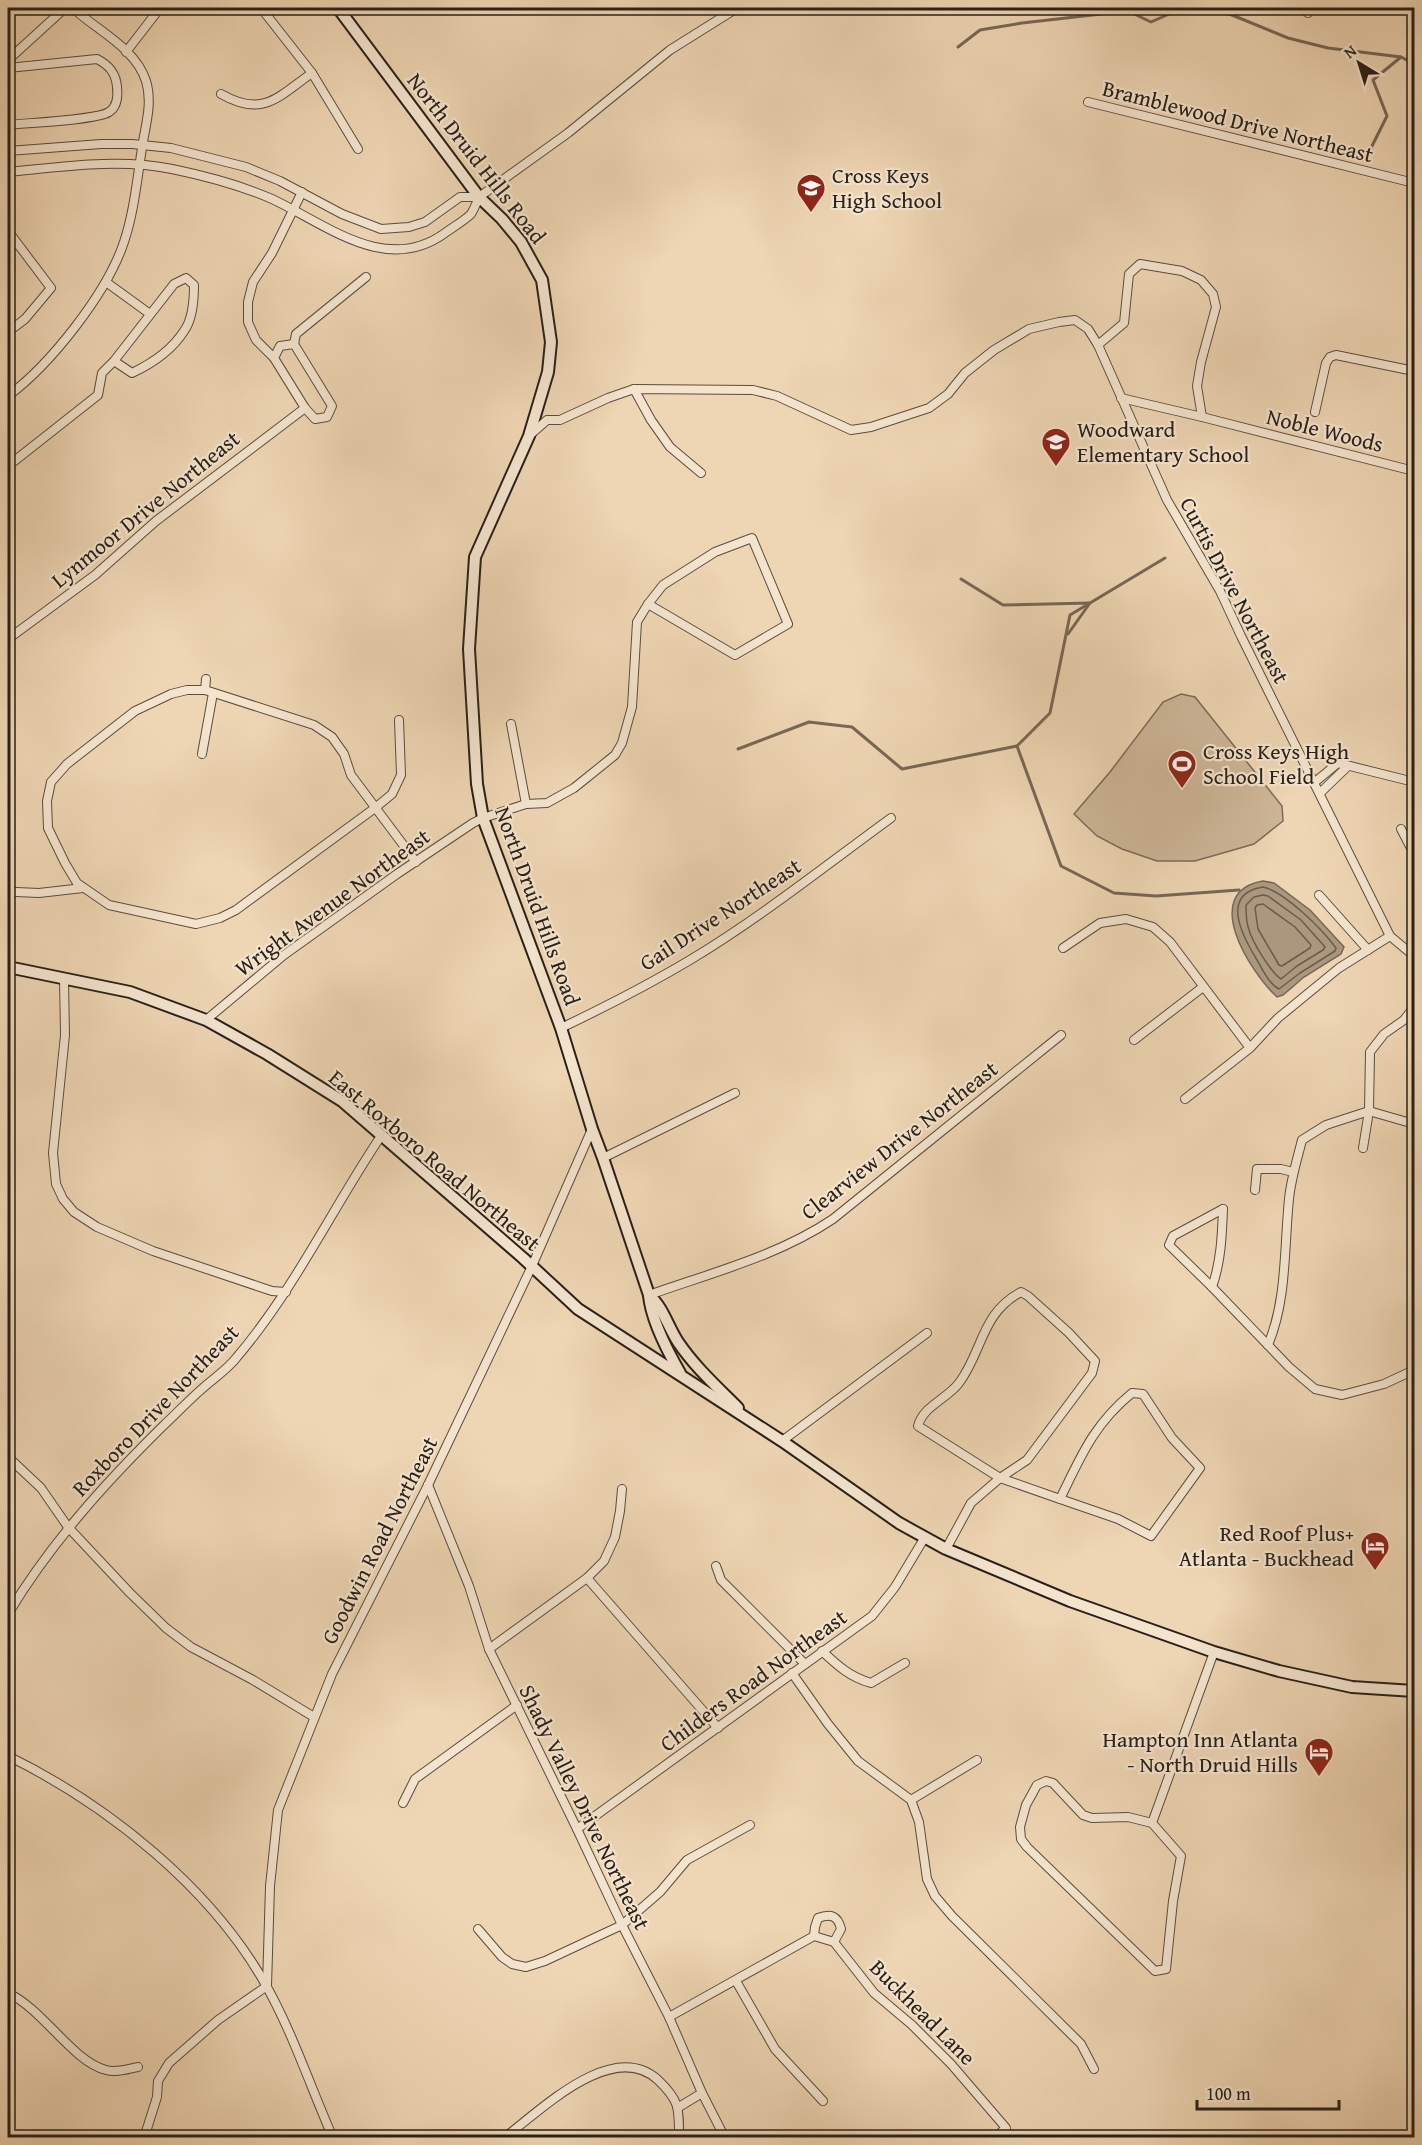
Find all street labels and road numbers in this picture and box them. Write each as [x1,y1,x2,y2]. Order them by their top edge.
street label: North Druid Hills Road [400,66,554,251]
street label: Bramblewood Drive Northeast [1099,72,1377,170]
street label: Noble Woods [1263,400,1387,460]
street label: Lynmoor Drive Northeast [44,423,246,595]
street label: Curtis Drive Northeast [1172,491,1298,689]
street label: North Druid Hills Road [487,802,589,1010]
street label: Wright Avenue Northeast [228,820,436,984]
street label: Gail Drive Northeast [633,850,807,978]
street label: Clearview Drive Northeast [794,1053,1004,1227]
street label: East Roxboro Road Northeast [322,1062,548,1258]
street label: Roxboro Drive Northeast [64,1317,246,1503]
street label: Goodwin Road Northeast [313,1430,445,1649]
street label: Childers Road Northeast [653,1601,853,1759]
street label: Shady Valley Drive Northeast [512,1679,658,1935]
street label: Buckhead Lane [863,1952,983,2072]

